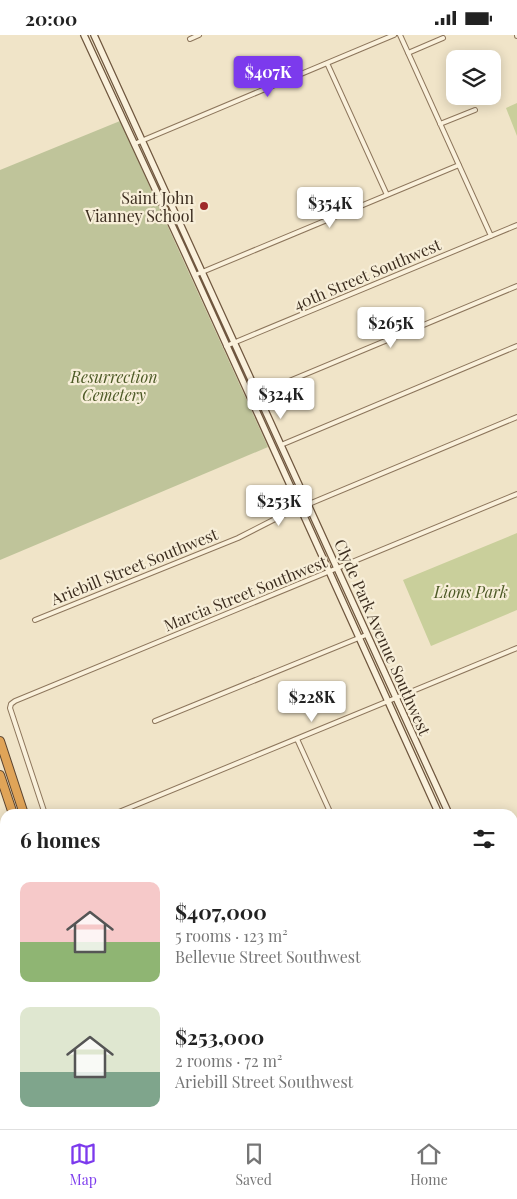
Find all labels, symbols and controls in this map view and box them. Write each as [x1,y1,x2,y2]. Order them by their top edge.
text: 20:00 [25,5,77,31]
map controls [446,50,501,105]
button: layers [446,50,501,105]
pin: $407K [233,55,303,98]
text: $407K [245,61,291,82]
place label: Saint John Vianney School [84,187,194,226]
pin: $354K [295,187,365,229]
text: $354K [308,192,352,213]
marker: Saint John Vianney School [198,200,210,212]
street label: 40th Street Southwest [290,233,444,315]
pin: $265K [356,307,426,349]
text: $265K [368,312,414,333]
park label: Resurrection Cemetery [69,366,158,405]
pin: $324K [246,377,316,420]
text: $324K [258,383,304,404]
pin: $253K [244,485,314,527]
text: $253K [257,490,301,511]
street label: Ariebill Street Southwest [47,523,221,609]
street label: Clyde Park Avenue Southwest [330,536,436,739]
street label: Marcia Street Southwest [160,551,330,635]
park label: Lions Park [433,581,508,602]
pin: $228K [277,681,347,723]
text: $228K [289,686,335,707]
text: 6 homes [20,825,100,853]
icon: filters [470,825,498,853]
text: $407,000 [175,897,267,925]
icon: home [60,902,120,962]
text: 5 rooms · 123 m² [175,925,288,946]
text: Bellevue Street Southwest [175,946,361,967]
text: $253,000 [175,1022,264,1050]
icon: home [60,1027,120,1087]
text: 2 rooms · 72 m² [175,1050,282,1071]
text: Ariebill Street Southwest [175,1071,353,1092]
tab: Map [69,1140,97,1189]
tab: Saved [236,1140,272,1189]
tab: Home [410,1140,448,1189]

